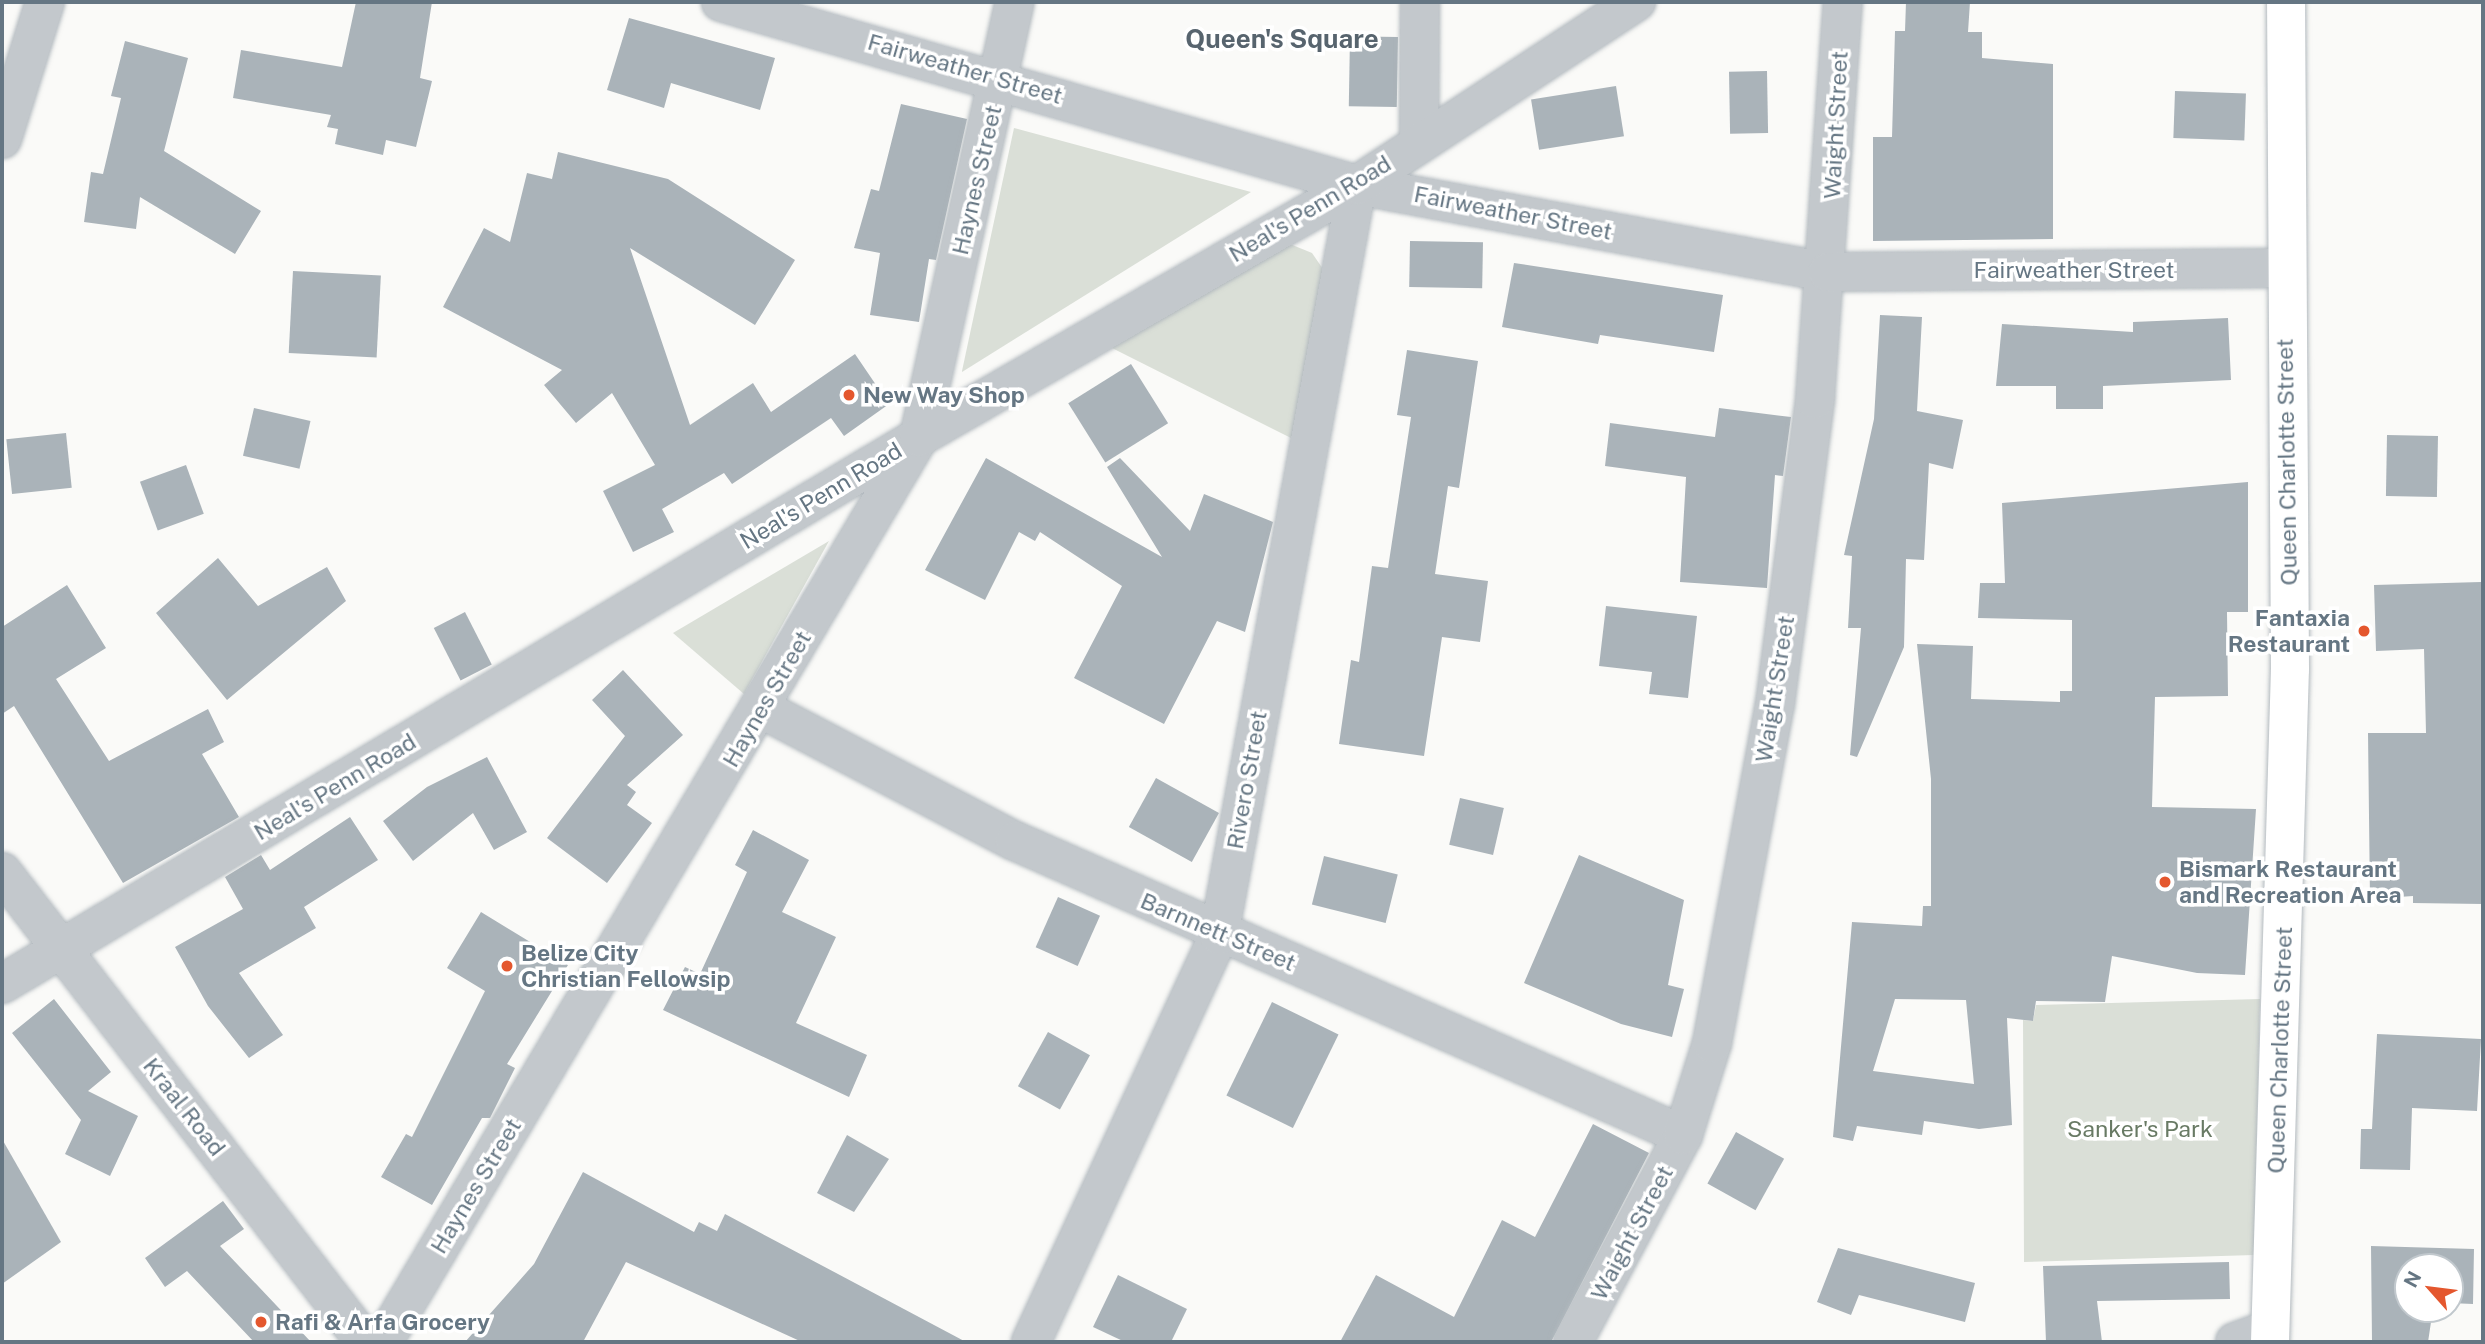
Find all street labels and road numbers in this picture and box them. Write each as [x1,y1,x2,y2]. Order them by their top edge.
street label: Fairweather Street [865,28,1065,110]
street label: Waight Street [1818,50,1854,200]
street label: Haynes Street [946,102,1008,258]
street label: Neal's Penn Road [1224,150,1396,268]
street label: Fairweather Street [1412,180,1614,246]
street label: Fairweather Street [1973,256,2175,284]
street label: Queen Charlotte Street [2271,338,2303,586]
street label: Neal's Penn Road [735,437,907,555]
street label: Waight Street [1750,614,1800,764]
street label: Haynes Street [717,626,817,772]
street label: Rivero Street [1221,709,1273,851]
street label: Neal's Penn Road [249,728,421,846]
street label: Barnnett Street [1136,887,1300,977]
street label: Queen Charlotte Street [2262,926,2298,1174]
street label: Kraal Road [137,1053,231,1161]
street label: Haynes Street [425,1113,527,1259]
street label: Waight Street [1585,1161,1679,1305]

